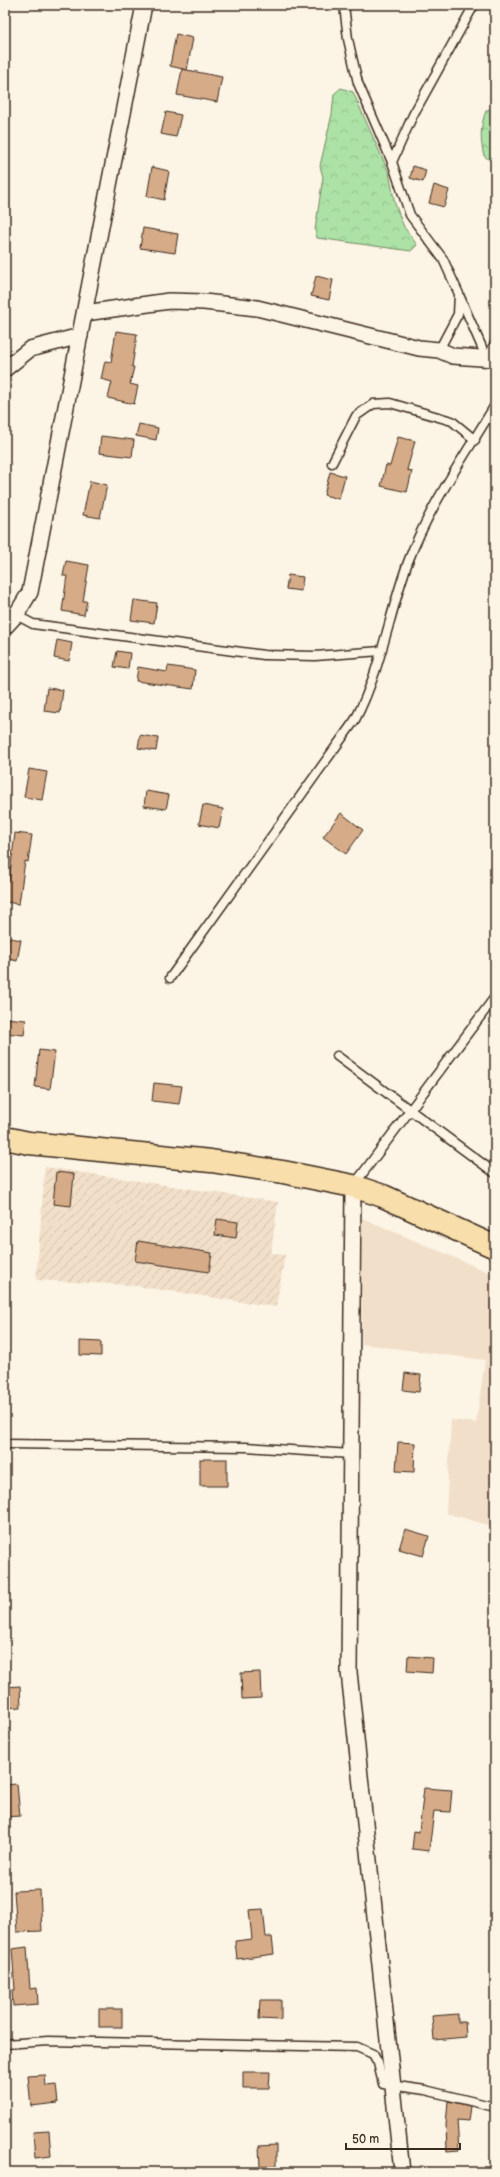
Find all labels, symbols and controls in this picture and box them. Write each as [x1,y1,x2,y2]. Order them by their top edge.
scale bar [346,2125,460,2151]
text: 50 m [352,2132,379,2147]

